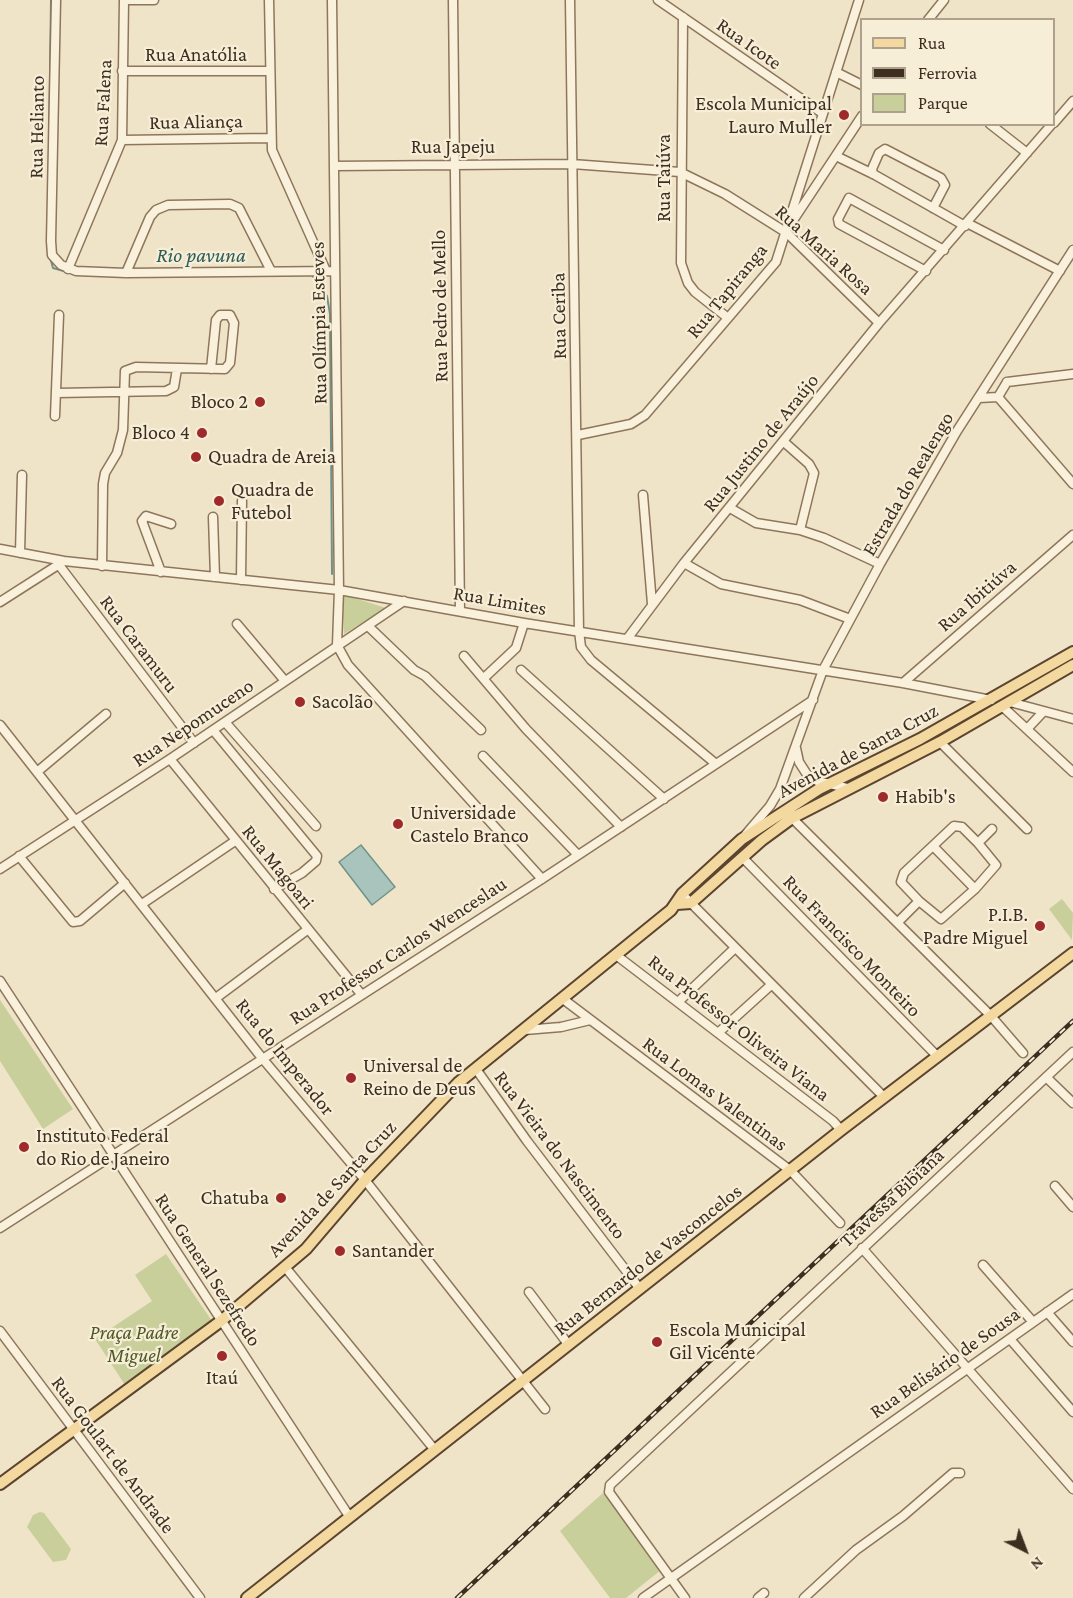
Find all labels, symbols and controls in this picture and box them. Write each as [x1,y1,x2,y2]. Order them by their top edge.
street label: Rua Icote [712,13,786,75]
legend [860,18,1055,126]
text: Rua [918,33,946,53]
street label: Rua Anatólia [145,43,247,67]
street label: Rua Falena [89,59,117,147]
text: Ferrovia [918,63,977,83]
street label: Rua Helianto [24,75,50,179]
place label: Escola Municipal Lauro Muller [695,92,832,139]
text: Parque [918,93,968,113]
marker: Escola Municipal Lauro Muller [837,108,851,122]
street label: Rua Aliança [149,109,243,135]
street label: Rua Taiúva [652,134,676,222]
street label: Rua Japeju [411,135,495,159]
street label: Rua Maria Rosa [770,200,878,300]
street label: Rua Pedro de Mello [427,229,453,383]
street label: Rua Tapiranga [681,239,773,343]
street label: Rua Olímpia Esteves [306,241,332,405]
water label: Rio pavuna [156,243,246,269]
street label: Rua Ceriba [546,272,572,360]
street label: Rua Justino de Araújo [698,369,824,517]
place label: Bloco 2 [190,390,248,414]
marker: Bloco 2 [253,395,267,409]
street label: Estrada do Realengo [857,408,959,560]
place label: Bloco 4 [132,421,190,445]
marker: Bloco 4 [195,426,209,440]
place label: Quadra de Areia [208,445,336,469]
marker: Quadra de Areia [189,450,203,464]
place label: Quadra de Futebol [231,478,314,525]
marker: Quadra de Futebol [212,494,226,508]
street label: Rua Ibitiúva [933,555,1021,637]
street label: Rua Limites [452,581,548,621]
street label: Rua Caramuru [95,591,183,697]
street label: Rua Nepomuceno [128,674,258,772]
place label: Sacolão [312,690,373,714]
marker: Sacolão [293,695,307,709]
street label: Avenida de Santa Cruz [774,699,942,803]
place label: Habib's [895,785,956,809]
marker: Habib's [876,790,890,804]
place label: Universidade Castelo Branco [410,801,529,848]
marker: Universidade Castelo Branco [391,817,405,831]
street label: Rua Magoari [237,820,319,914]
street label: Rua Francisco Monteiro [778,870,926,1022]
street label: Rua Professor Carlos Wenceslau [285,872,511,1030]
place label: P.I.B. Padre Miguel [923,903,1028,950]
marker: P.I.B. Padre Miguel [1033,919,1047,933]
street label: Rua Professor Oliveira Viana [643,949,835,1107]
street label: Rua do Imperador [230,994,340,1120]
street label: Rua Lomas Valentinas [638,1032,792,1156]
place label: Universal de Reino de Deus [363,1054,476,1101]
street label: Rua Vieira do Nascimento [489,1066,631,1244]
marker: Universal de Reino de Deus [344,1071,358,1085]
street label: Avenida de Santa Cruz [262,1116,402,1262]
place label: Instituto Federal do Rio de Janeiro [36,1124,170,1171]
marker: Instituto Federal do Rio de Janeiro [17,1140,31,1154]
street label: Travessa Bibiana [835,1143,949,1253]
street label: Rua Bernardo de Vasconcelos [549,1179,747,1341]
place label: Chatuba [200,1186,269,1210]
street label: Rua General Sezefredo [150,1189,266,1351]
marker: Chatuba [274,1191,288,1205]
place label: Santander [352,1239,434,1263]
marker: Santander [333,1244,347,1258]
street label: Rua Belisário de Sousa [865,1302,1025,1424]
place label: Escola Municipal Gil Vicente [669,1318,806,1365]
park label: Praça Padre Miguel [90,1321,178,1368]
marker: Escola Municipal Gil Vicente [650,1335,664,1349]
marker: Itaú [215,1349,229,1363]
place label: Itaú [206,1366,238,1390]
street label: Rua Goulart de Andrade [46,1372,180,1538]
north arrow [995,1520,1055,1580]
text: N [1028,1554,1047,1574]

